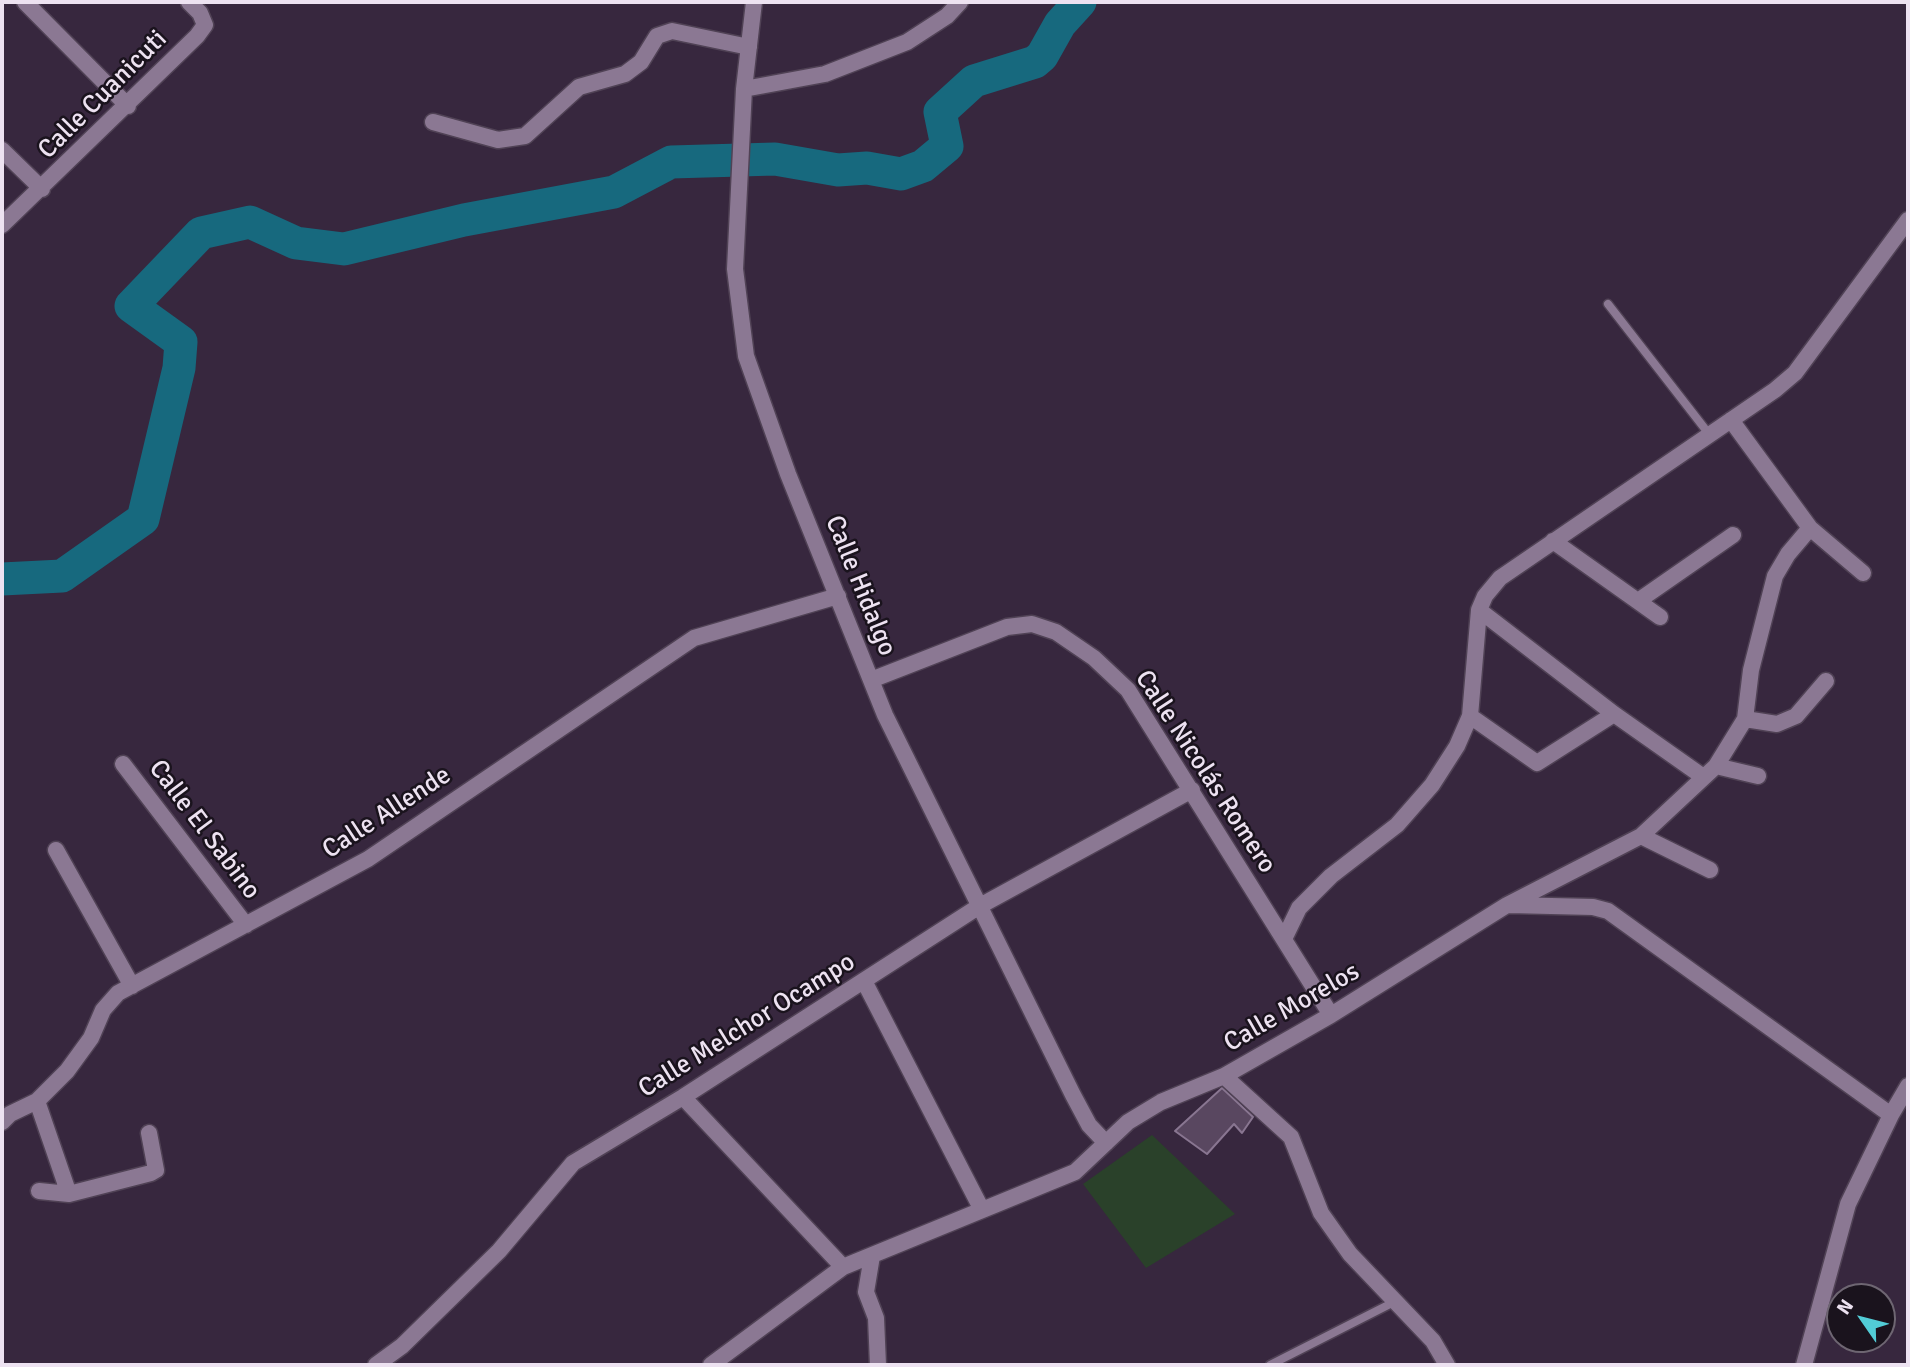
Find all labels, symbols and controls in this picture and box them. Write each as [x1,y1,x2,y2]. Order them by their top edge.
street label: Calle Cuanicuti [32,24,174,166]
street label: Calle Hidalgo [818,511,902,661]
street label: Calle Nicolás Romero [1128,665,1282,879]
street label: Calle El Sabino [141,754,267,906]
street label: Calle Allende [317,760,457,866]
street label: Calle Melchor Ocampo [633,947,861,1105]
street label: Calle Morelos [1219,957,1365,1059]
north arrow [1826,1283,1896,1353]
text: N [1832,1295,1859,1319]

